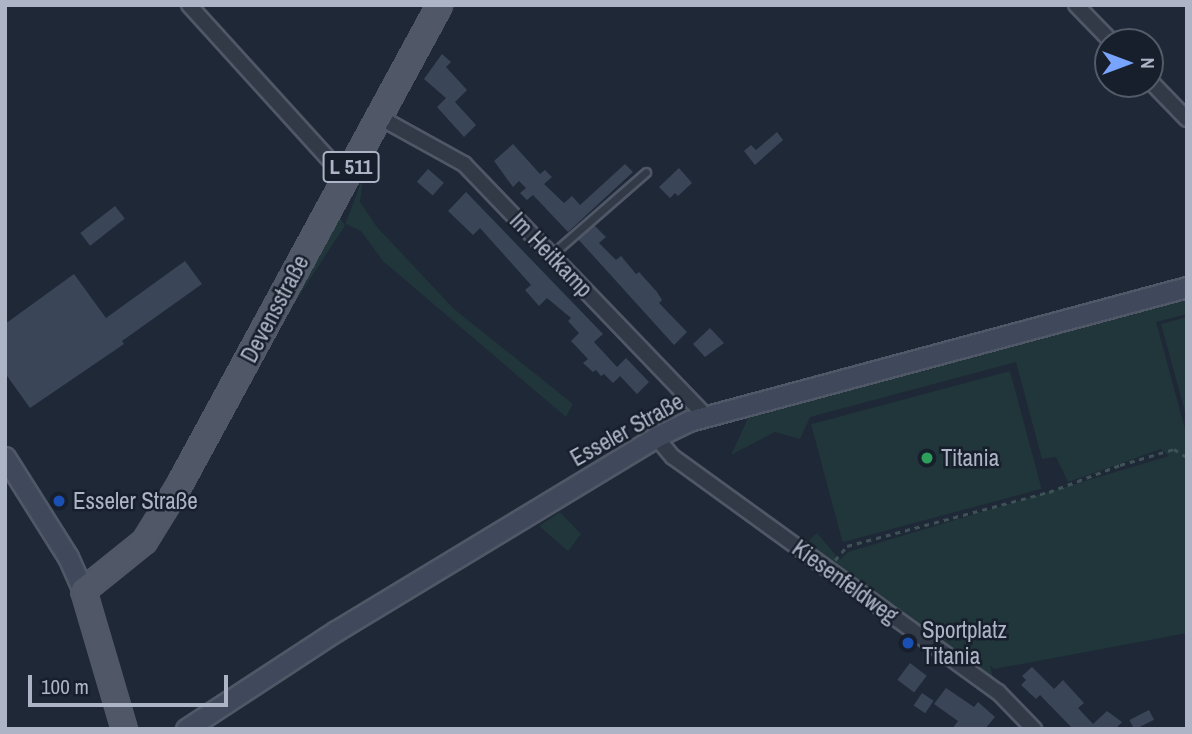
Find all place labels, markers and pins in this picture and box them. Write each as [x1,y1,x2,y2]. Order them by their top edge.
place label: Titania [941,444,999,472]
marker: Titania [919,450,935,466]
place label: Esseler Straße [73,487,198,515]
marker: Esseler Straße [51,493,67,509]
place label: Sportplatz Titania [922,616,1007,670]
marker: Sportplatz Titania [900,635,916,651]

